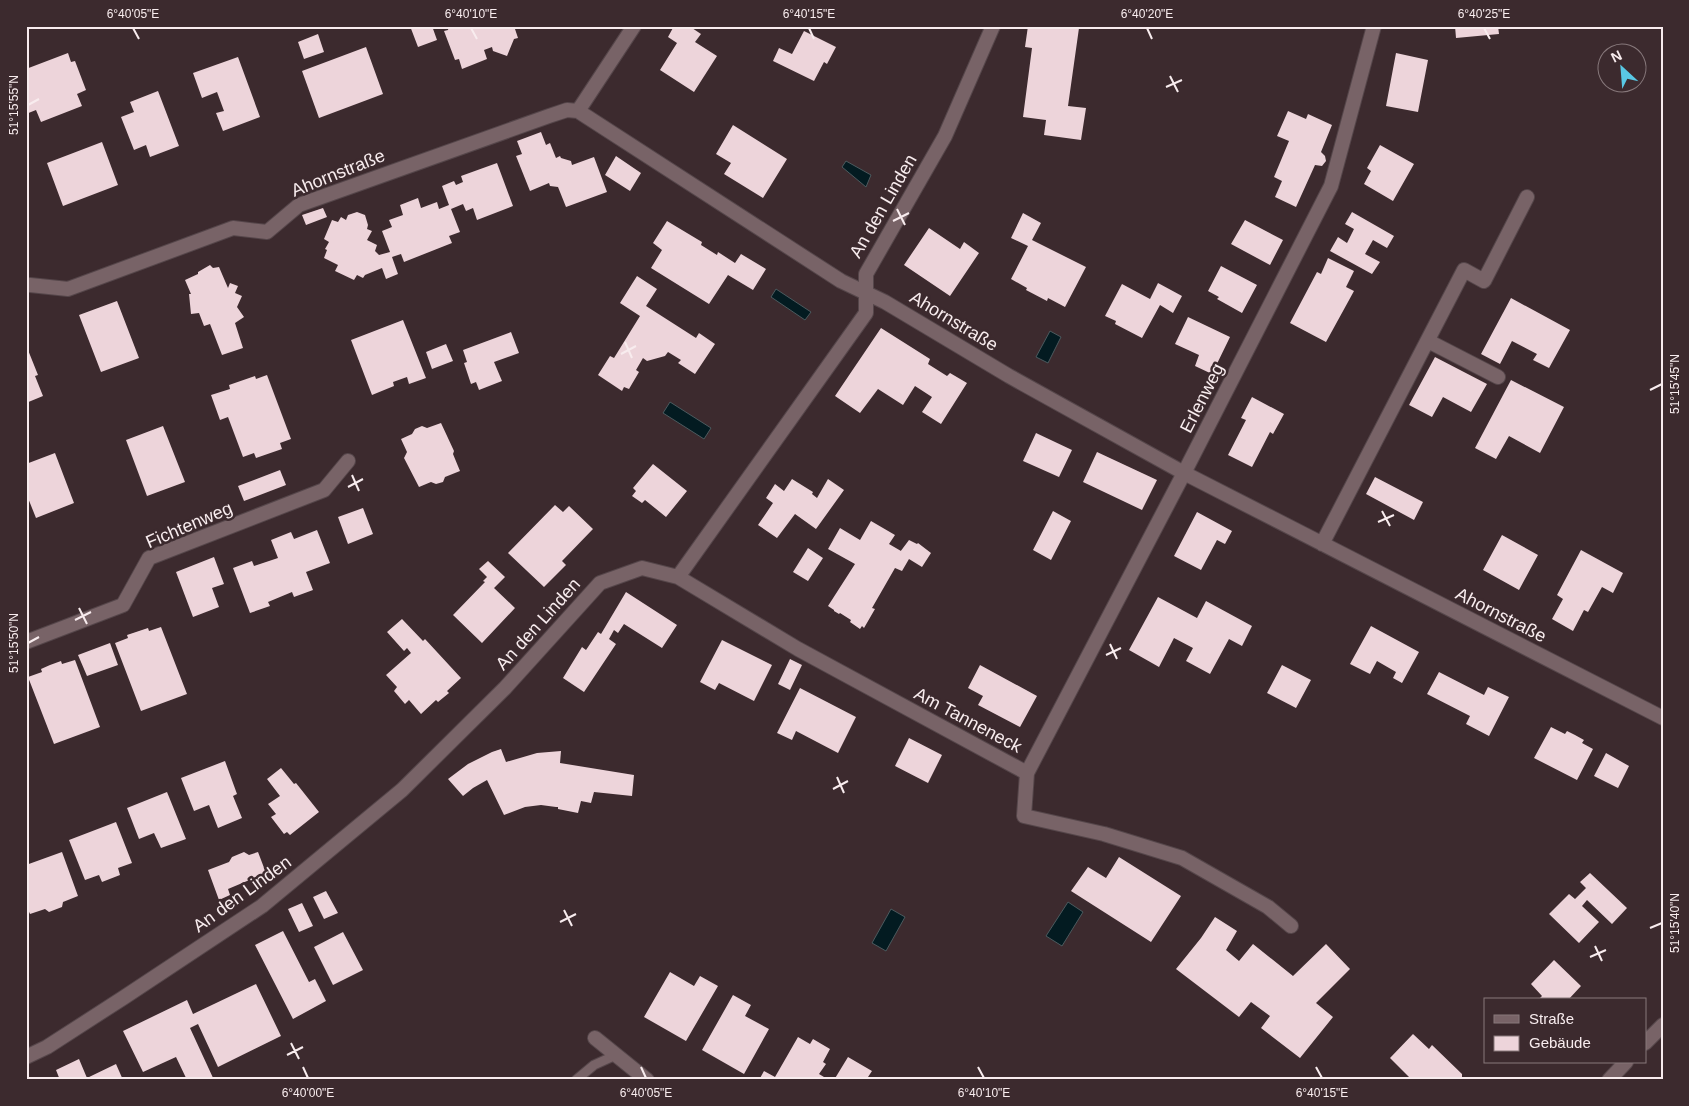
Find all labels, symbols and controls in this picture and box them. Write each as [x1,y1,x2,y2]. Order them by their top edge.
text: 6°40'05"E [107,7,159,21]
text: 6°40'10"E [445,7,497,21]
text: 6°40'15"E [783,7,835,21]
text: 6°40'20"E [1121,7,1173,21]
text: 6°40'25"E [1458,7,1510,21]
north arrow [1596,42,1646,92]
text: N [1608,47,1624,66]
text: 51°15'55"N [7,75,21,135]
street label: Ahornstraße [288,145,388,201]
street label: An den Linden [845,151,921,261]
street label: Ahornstraße [906,287,1002,355]
text: 51°15'45"N [1668,354,1682,414]
street label: Erlenweg [1176,360,1228,436]
street label: Fichtenweg [143,498,235,552]
street label: An den Linden [492,574,584,674]
street label: Ahornstraße [1452,584,1550,646]
text: 51°15'50"N [7,613,21,673]
street label: Am Tanneneck [911,683,1026,757]
street label: An den Linden [189,852,295,936]
text: 51°15'40"N [1668,893,1682,953]
legend [1484,998,1646,1064]
text: Straße [1529,1010,1574,1027]
text: Gebäude [1529,1034,1591,1051]
text: 6°40'00"E [282,1086,334,1100]
text: 6°40'05"E [620,1086,672,1100]
text: 6°40'10"E [958,1086,1010,1100]
text: 6°40'15"E [1296,1086,1348,1100]

